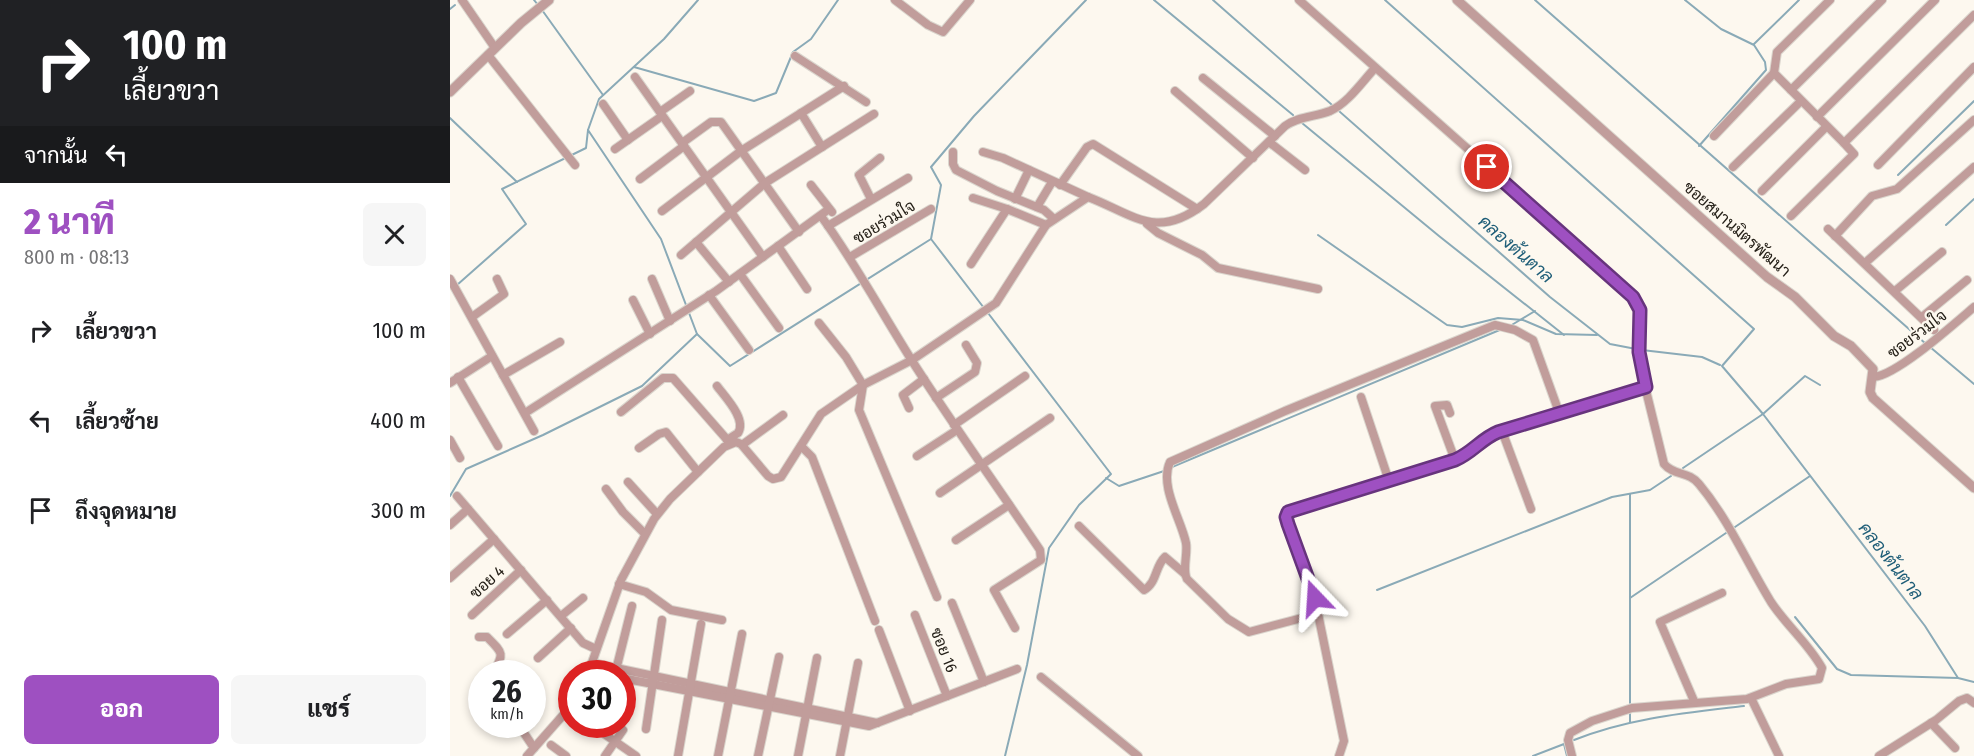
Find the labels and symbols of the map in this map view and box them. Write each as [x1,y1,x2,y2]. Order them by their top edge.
pin [1461,141,1512,192]
street label: ซอยสมานมิตรพัฒนา [1680,177,1795,281]
street label: ซอยร่วมใจ [848,194,919,248]
water label: คลองต้นตาล [1474,210,1559,288]
street label: ซอยร่วมใจ [1882,304,1950,362]
water label: คลองต้นตาล [1854,517,1929,604]
street label: ซอย 4 [466,561,508,602]
position arrow [1283,566,1347,630]
street label: ซอย 16 [927,625,962,675]
speed limit sign: 30 [558,660,636,738]

